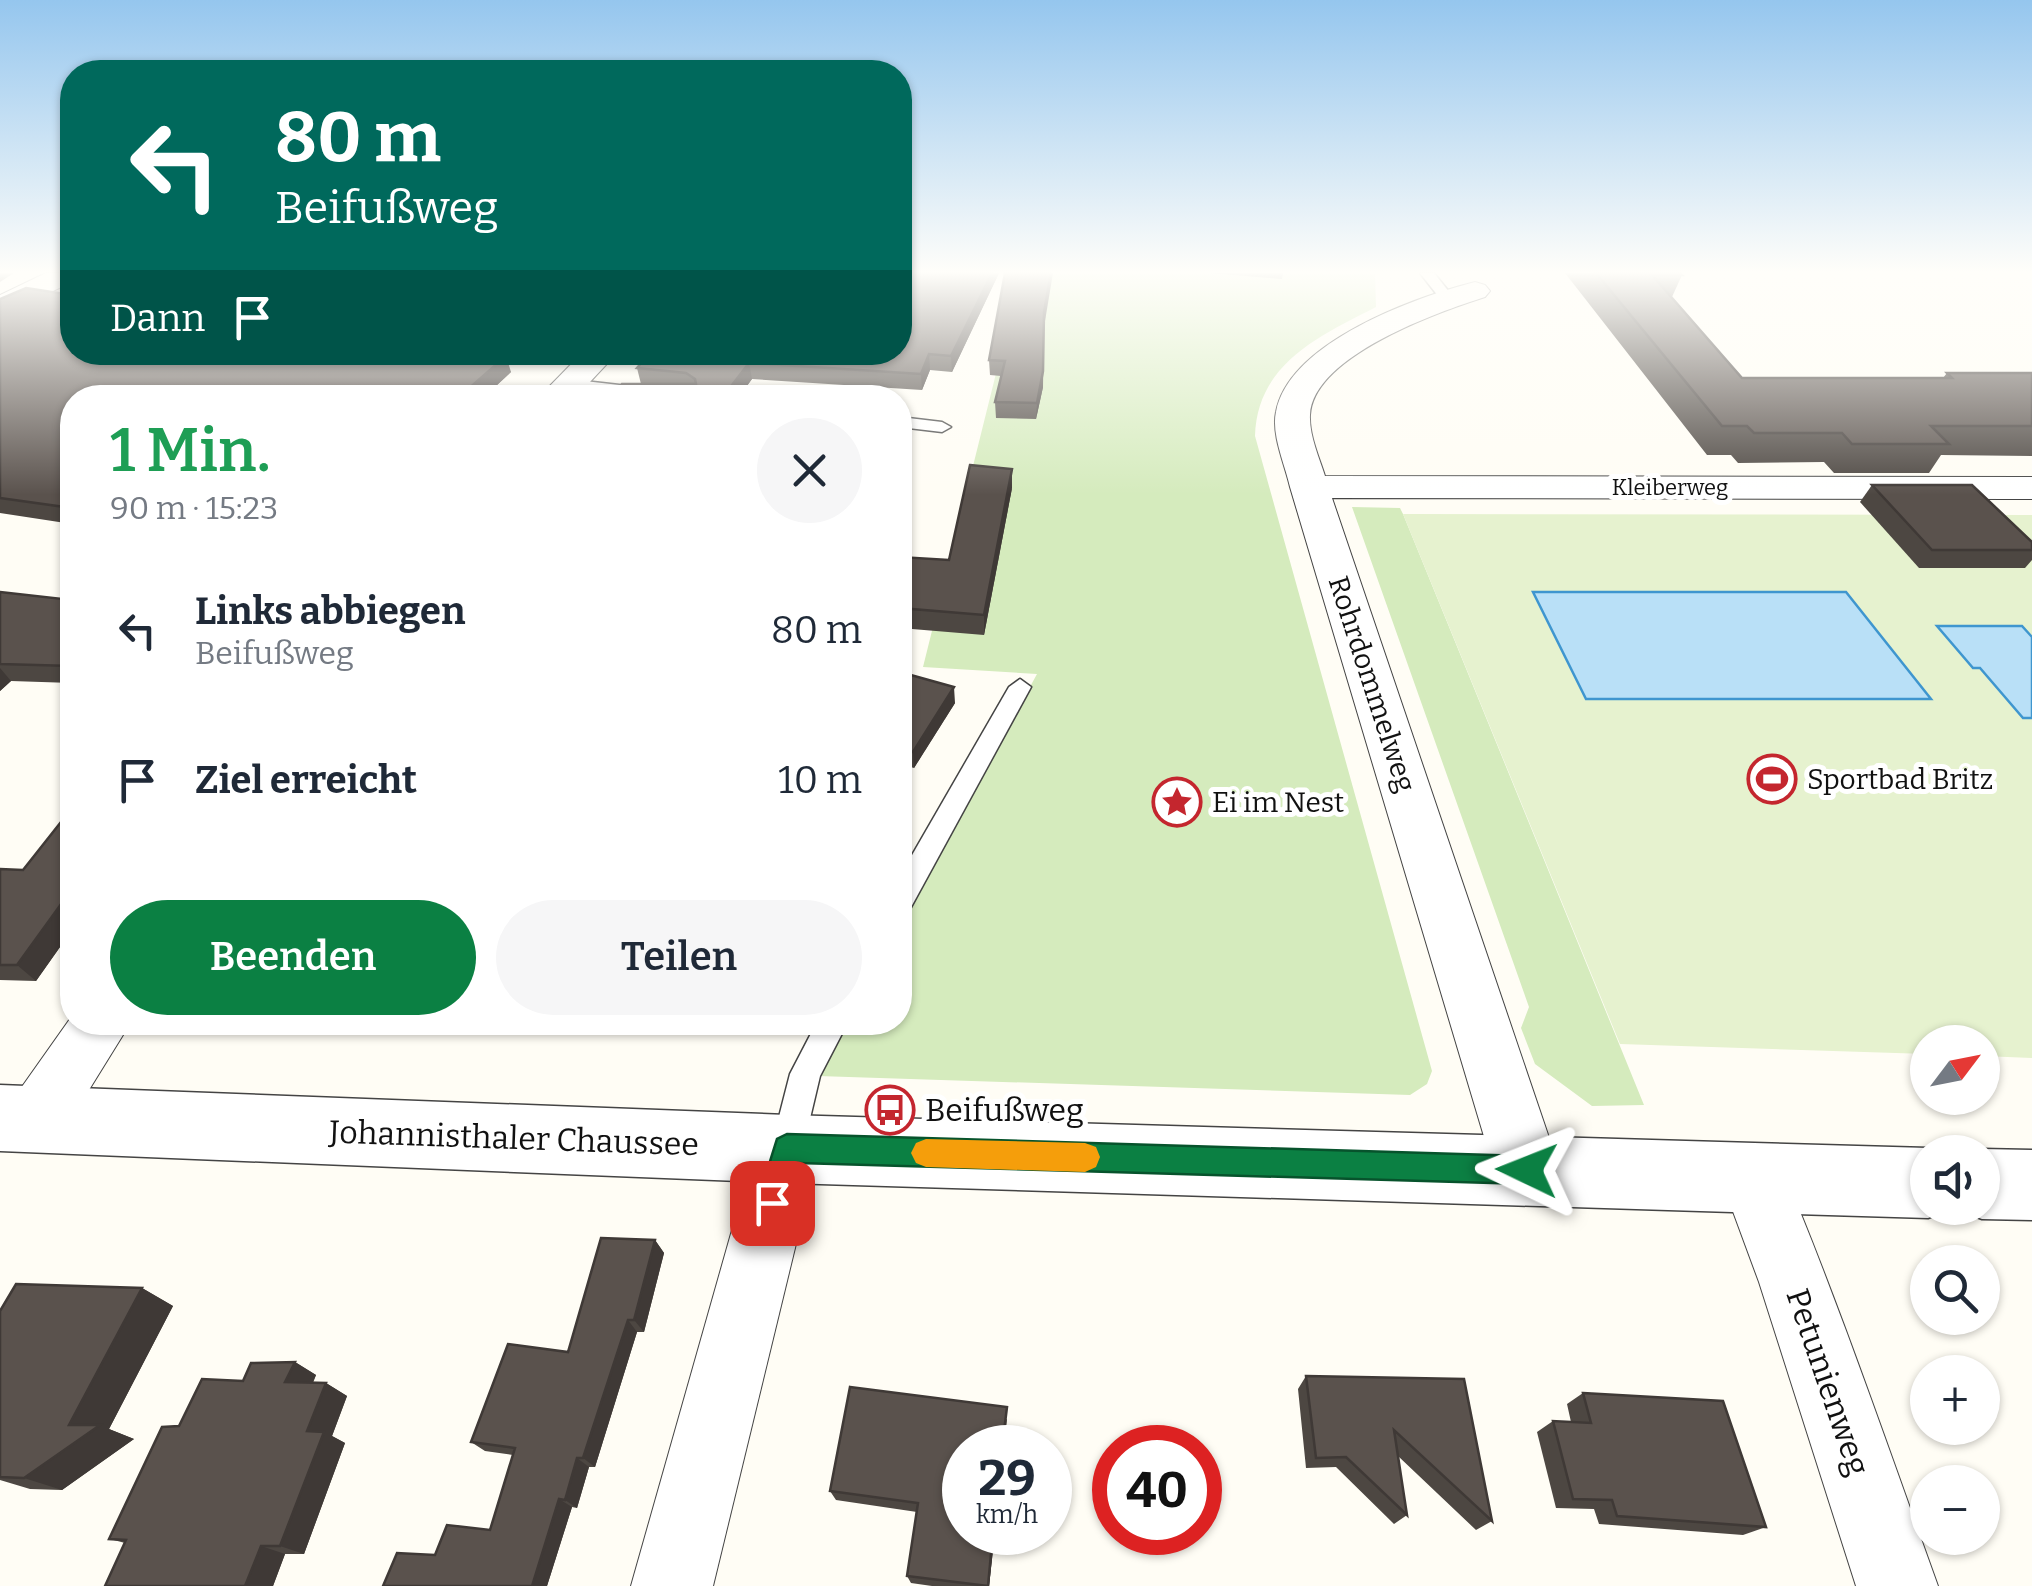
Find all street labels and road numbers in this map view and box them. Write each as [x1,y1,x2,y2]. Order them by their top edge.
street label: Kleiberweg [1612,474,1728,501]
street label: Rohrdommelweg [1322,572,1422,796]
street label: Johannisthaler Chaussee [328,1113,699,1163]
street label: Petunienweg [1778,1284,1878,1480]

